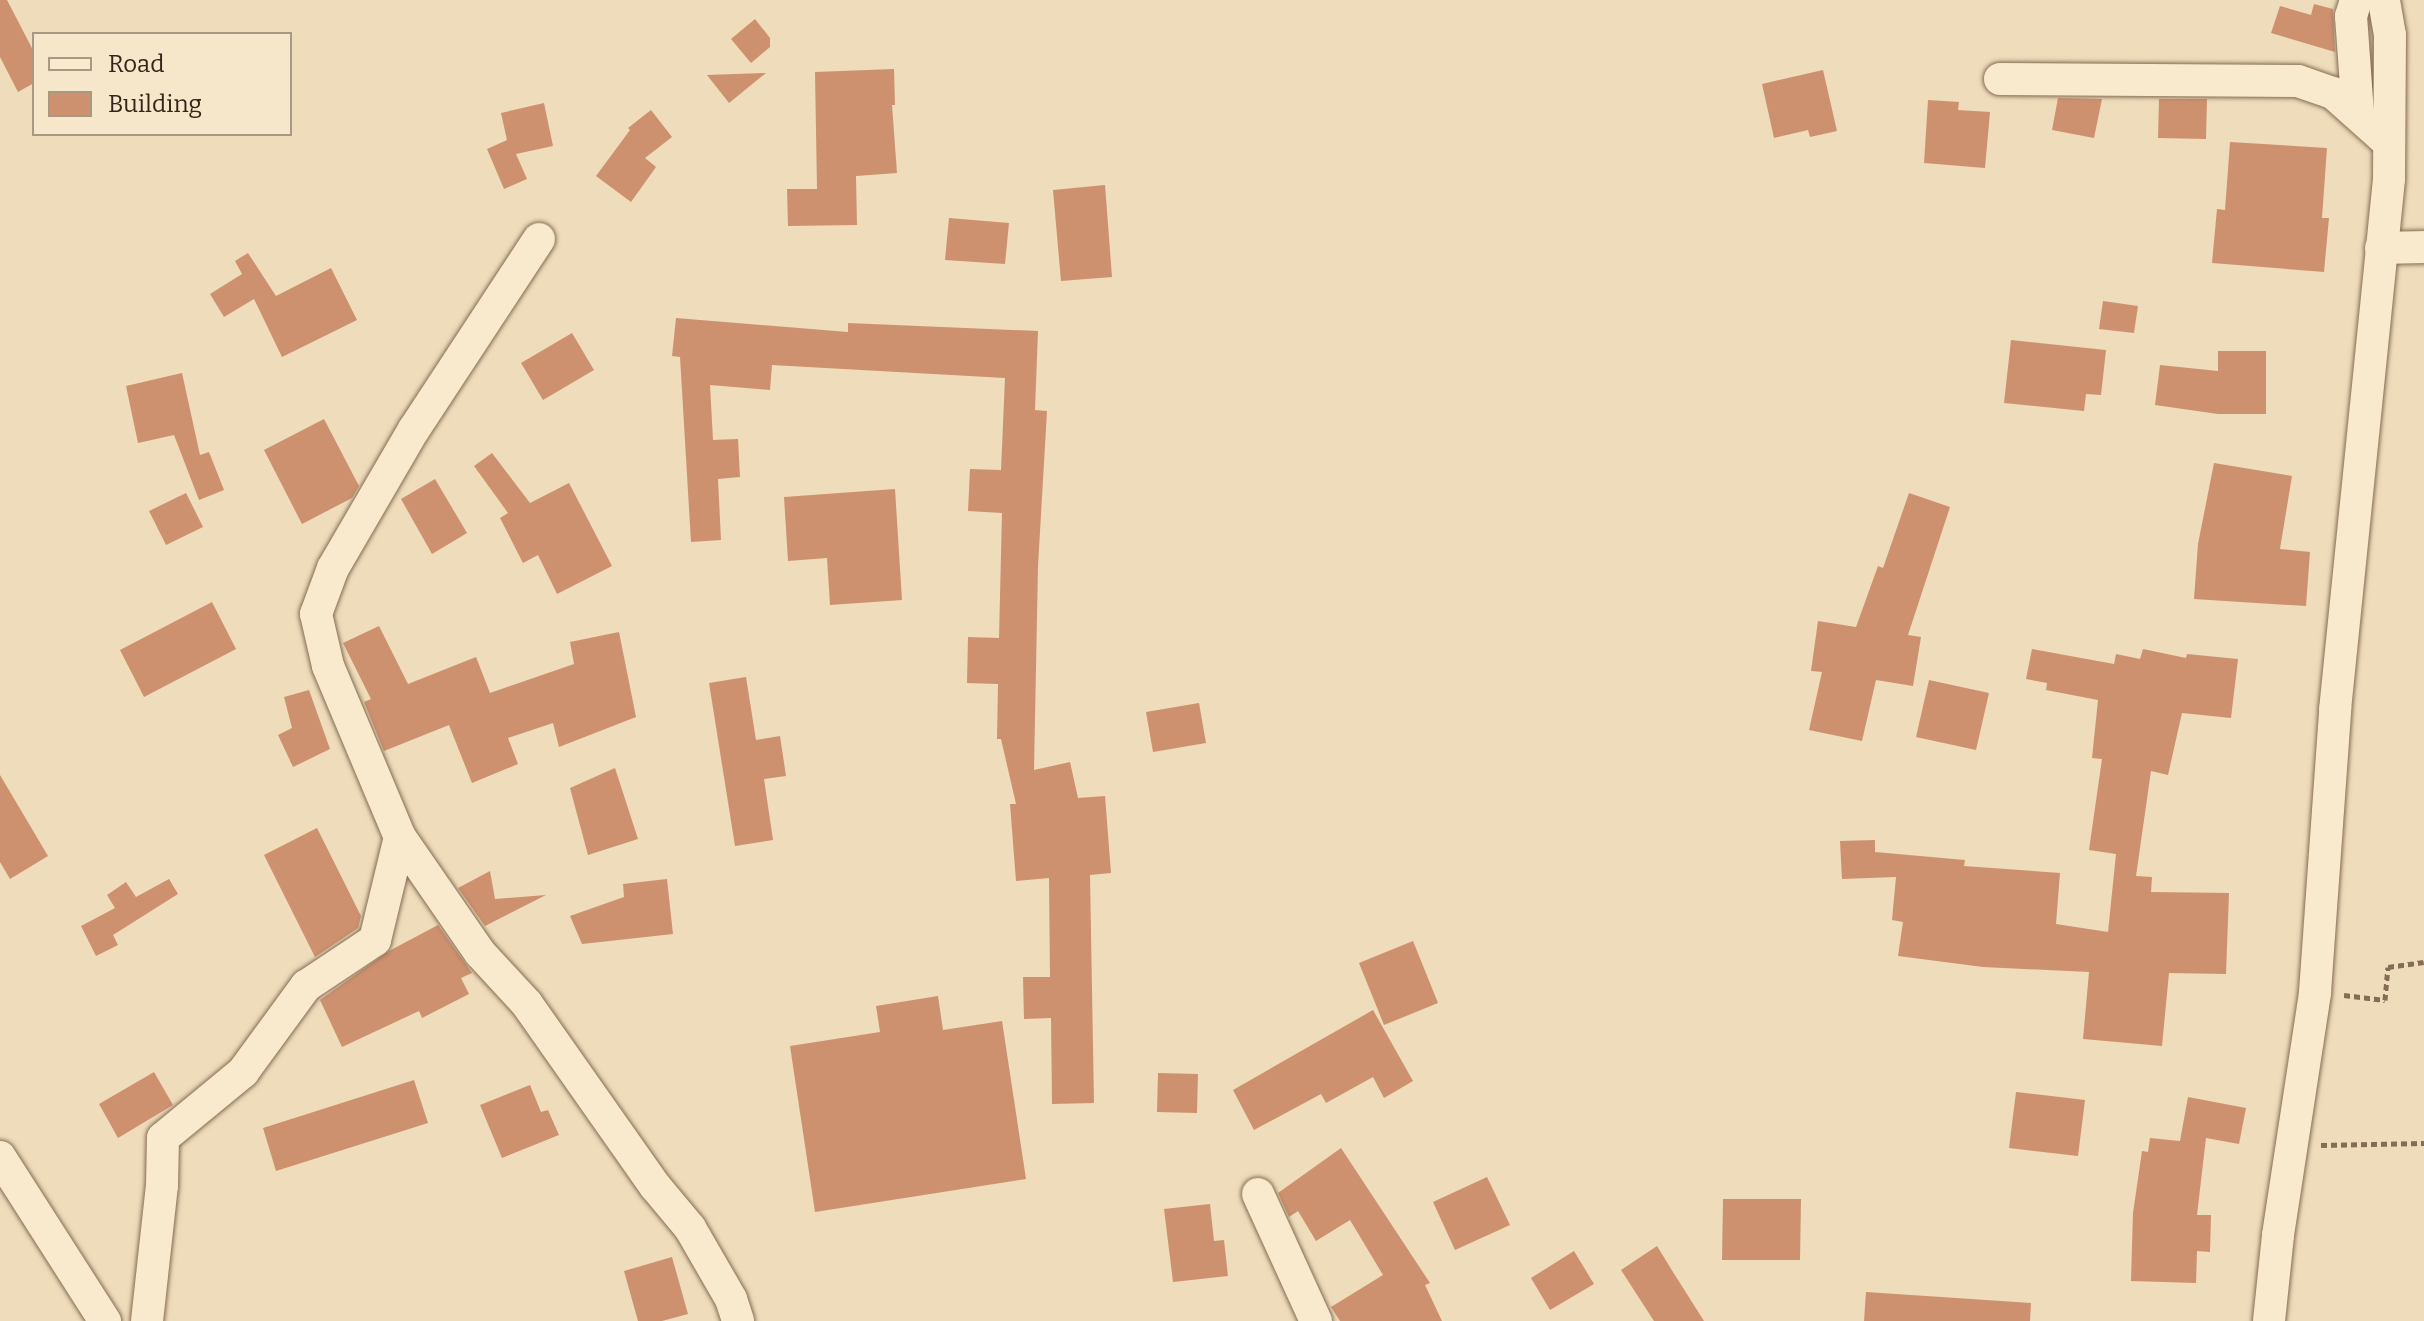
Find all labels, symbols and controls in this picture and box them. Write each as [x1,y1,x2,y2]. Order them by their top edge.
legend [32,32,292,136]
text: Road [108,50,164,78]
text: Building [108,90,202,118]

